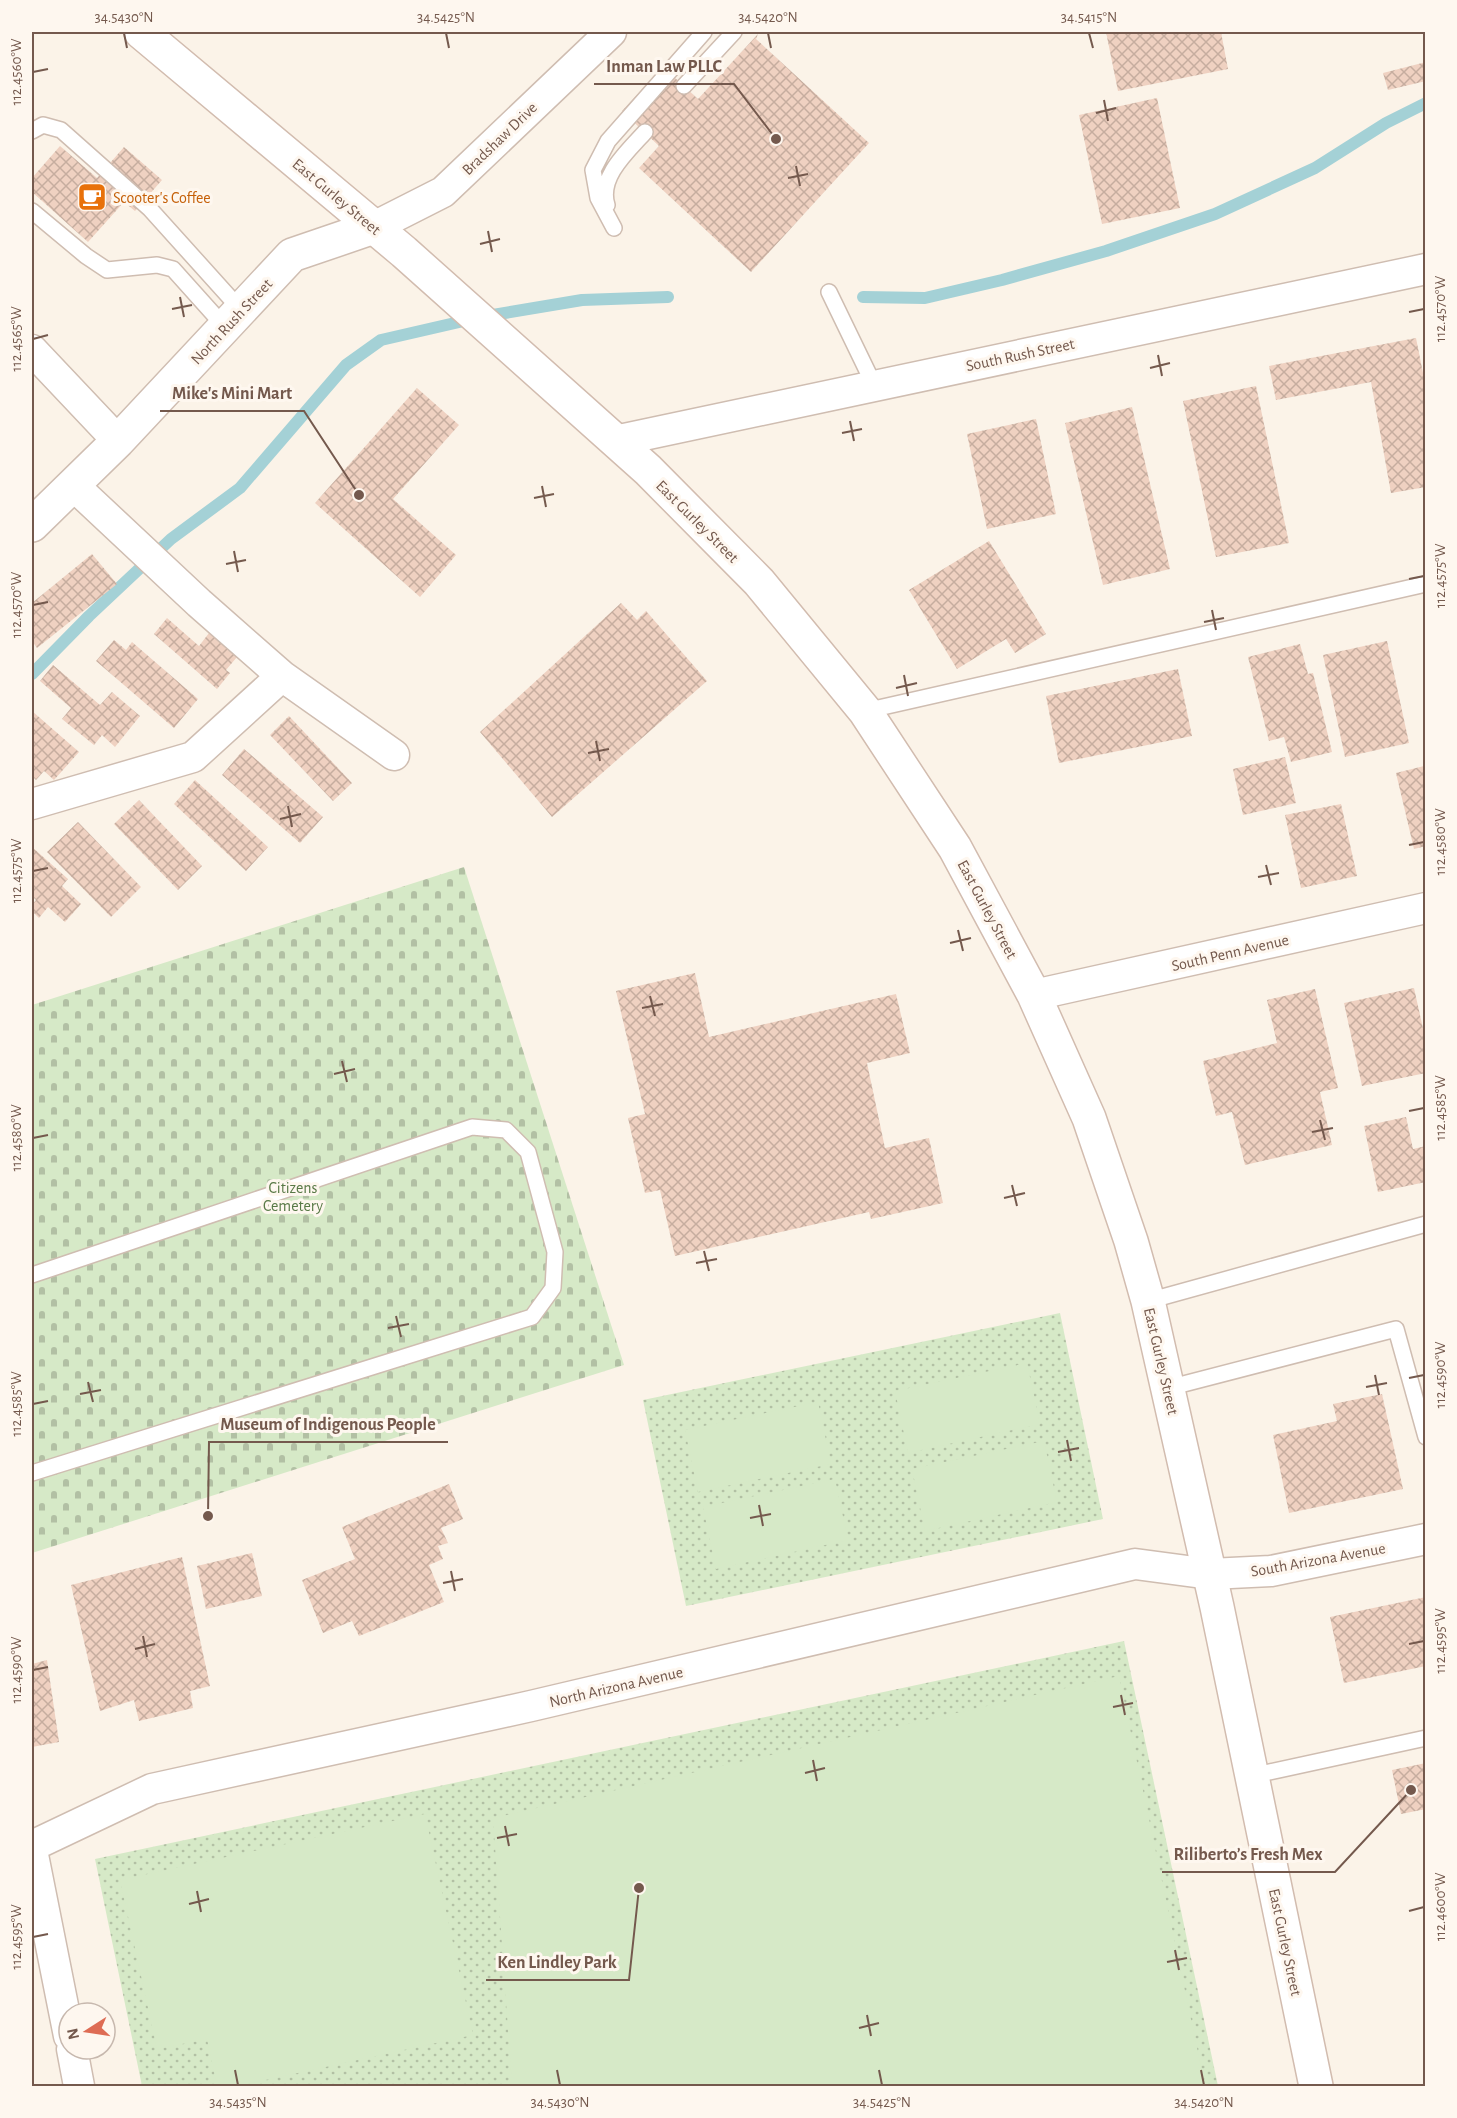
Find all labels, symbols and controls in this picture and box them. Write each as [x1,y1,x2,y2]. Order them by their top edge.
text: 34.5430°N [94,10,154,25]
text: 34.5425°N [417,10,475,25]
text: 34.5420°N [738,10,798,25]
text: 34.5415°N [1061,10,1117,25]
text: 112.4560°W [9,38,24,106]
callout: Inman Law PLLC [594,48,734,84]
text: Inman Law PLLC [606,58,723,76]
street label: Bradshaw Drive [459,99,540,178]
street label: East Gurley Street [289,155,383,239]
cafe icon: Scooter's Coffee [76,181,108,213]
place label: Scooter's Coffee [113,190,211,206]
text: 112.4570°W [1433,275,1448,342]
street label: North Rush Street [188,276,275,368]
text: 112.4565°W [9,306,24,372]
street label: South Rush Street [964,336,1076,374]
callout: Mike's Mini Mart [160,375,304,411]
text: Mike's Mini Mart [172,385,292,403]
street label: East Gurley Street [652,477,742,567]
text: 112.4575°W [1433,543,1448,608]
text: 112.4570°W [9,571,24,638]
text: 112.4580°W [1433,808,1448,876]
text: 112.4575°W [9,838,24,903]
street label: East Gurley Street [953,857,1020,962]
street label: South Penn Avenue [1170,932,1290,974]
text: 112.4585°W [1433,1075,1448,1141]
text: 112.4580°W [9,1104,24,1172]
park label: Citizens Cemetery [263,1180,323,1215]
street label: East Gurley Street [1140,1306,1181,1417]
text: 112.4590°W [1433,1341,1448,1409]
text: 112.4585°W [9,1371,24,1437]
callout: Museum of Indigenous People [209,1406,448,1442]
text: Museum of Indigenous People [220,1416,436,1434]
street label: South Arizona Avenue [1250,1540,1387,1580]
text: 112.4595°W [1433,1608,1448,1674]
text: 112.4590°W [9,1636,24,1704]
street label: North Arizona Avenue [548,1664,685,1710]
callout: Riliberto’s Fresh Mex [1162,1836,1335,1872]
text: Riliberto’s Fresh Mex [1173,1846,1323,1864]
text: 112.4600°W [1433,1872,1448,1941]
street label: East Gurley Street [1265,1887,1304,1998]
text: 112.4595°W [9,1904,24,1970]
callout: Ken Lindley Park [486,1944,629,1980]
text: Ken Lindley Park [497,1954,617,1972]
north arrow [57,2001,117,2061]
text: N [64,2027,82,2041]
text: 34.5435°N [209,2095,267,2110]
text: 34.5430°N [530,2095,590,2110]
text: 34.5425°N [853,2095,911,2110]
text: 34.5420°N [1174,2095,1234,2110]

